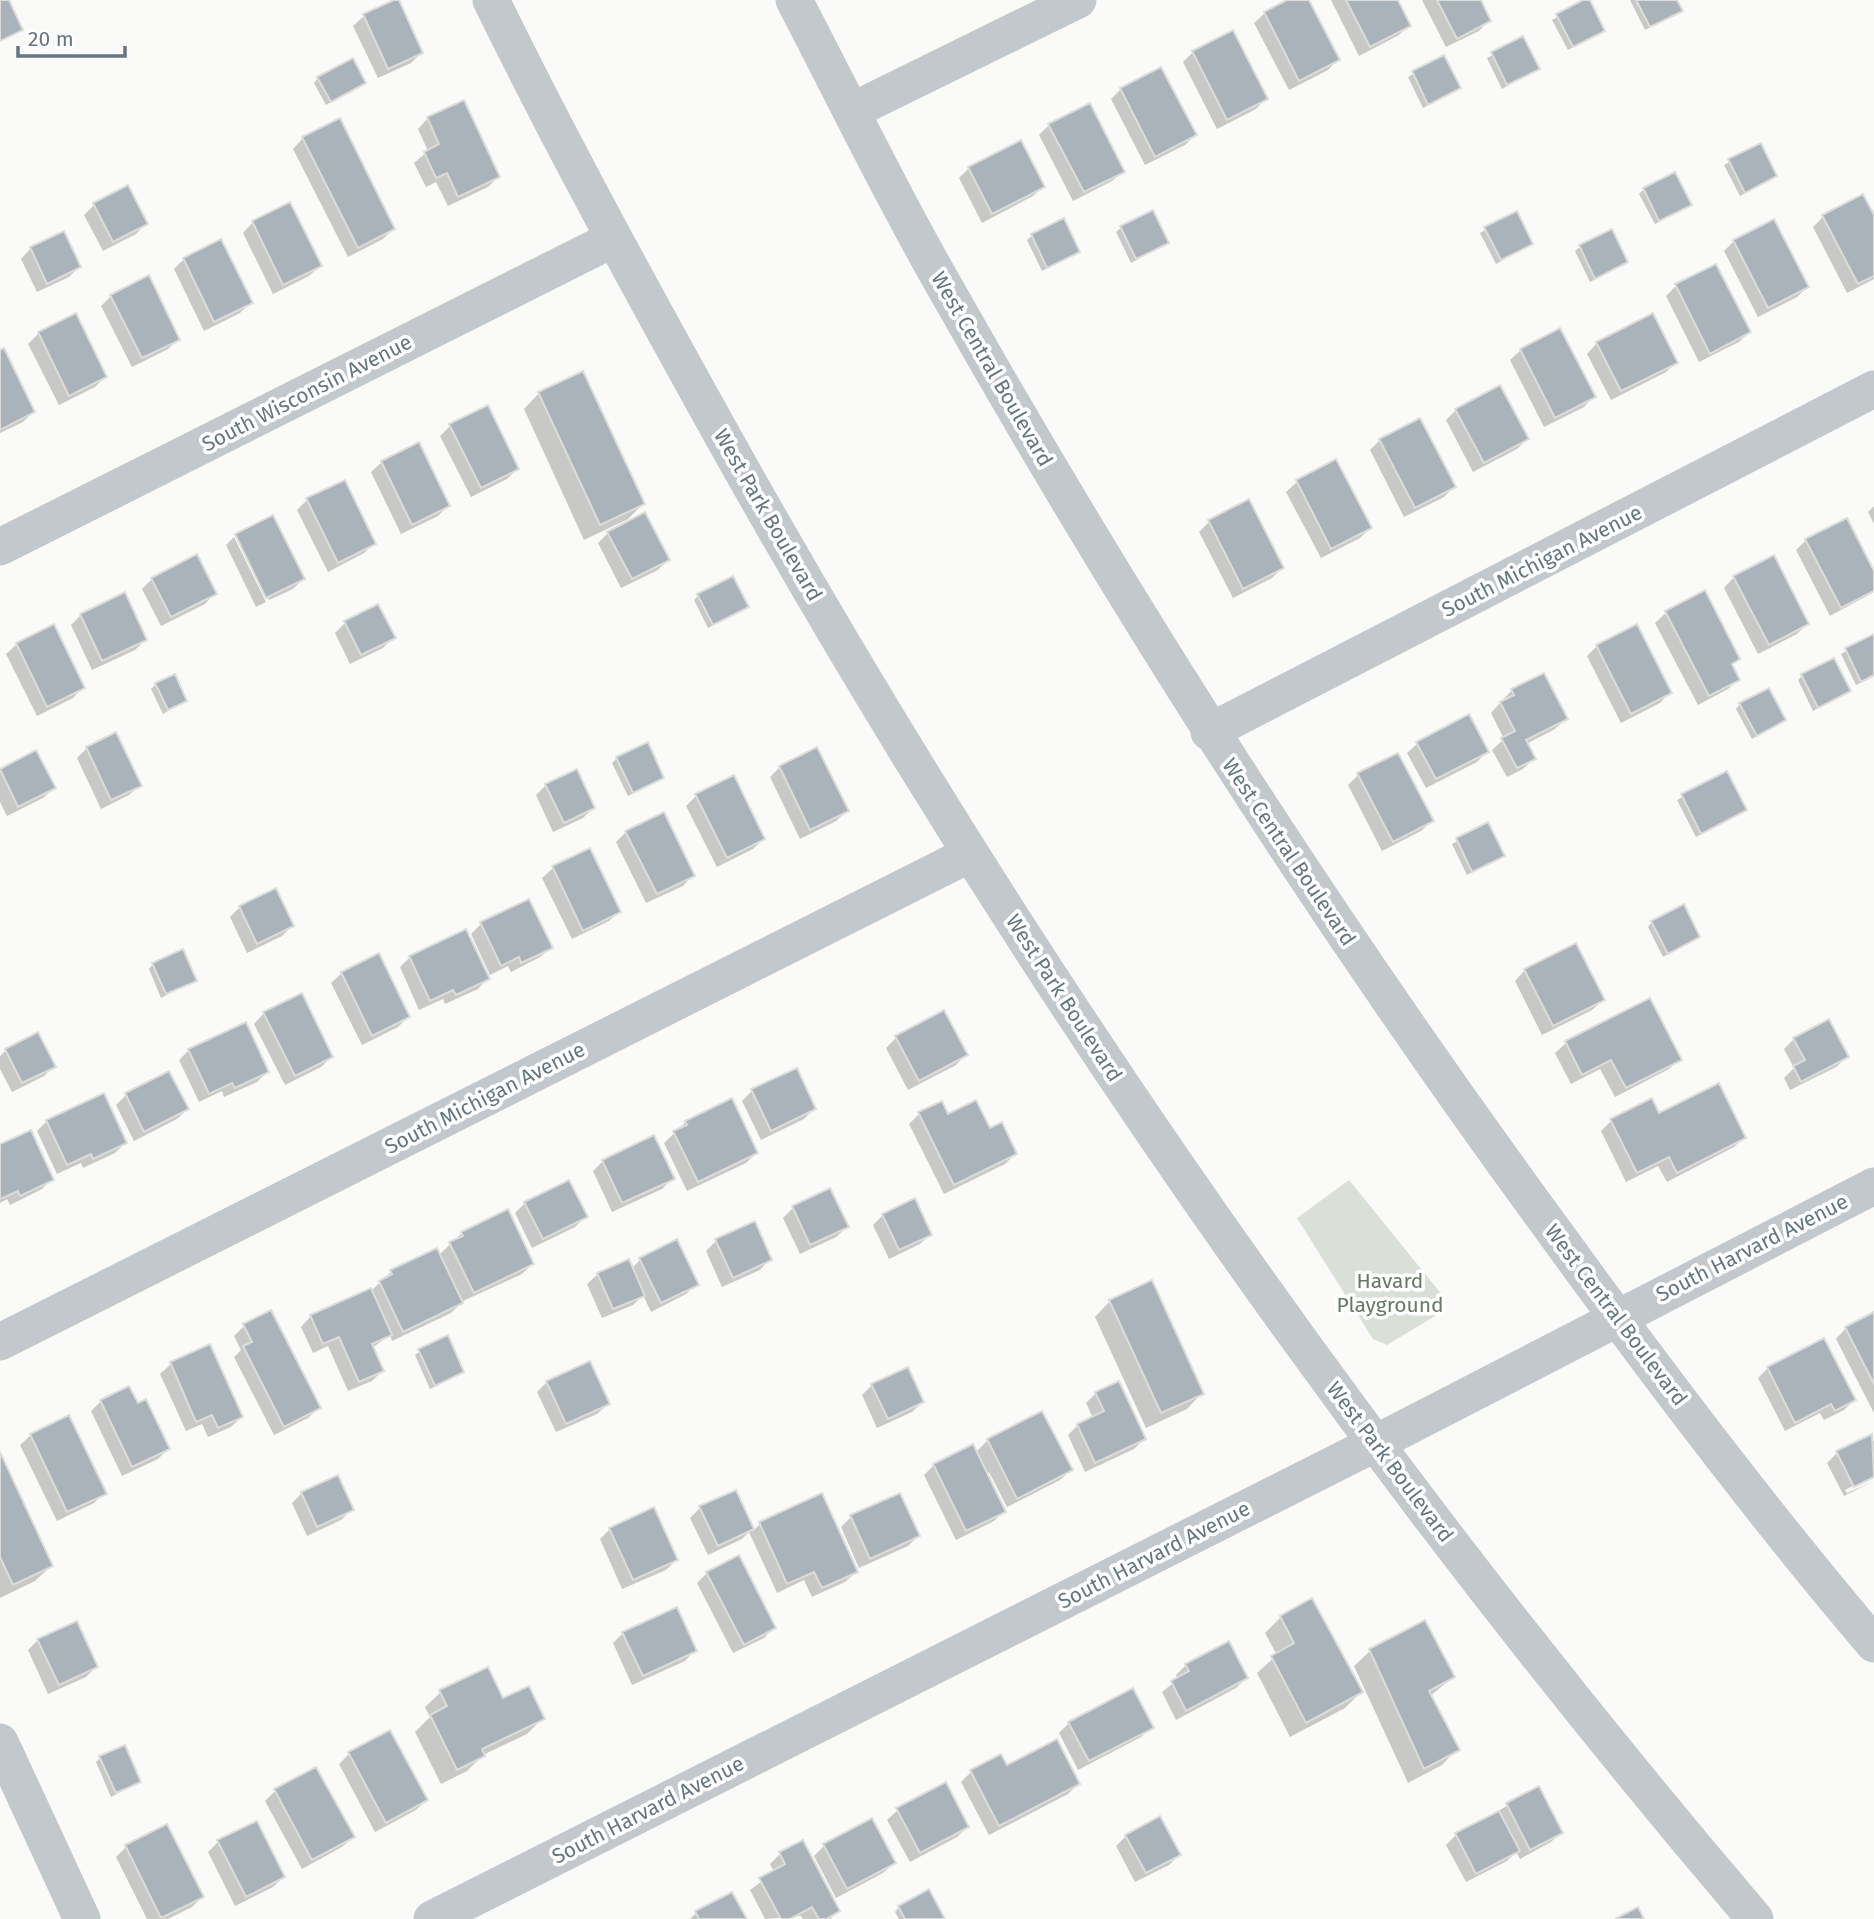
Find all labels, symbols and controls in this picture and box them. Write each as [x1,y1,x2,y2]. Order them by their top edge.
scale bar [18,14,124,58]
text: 20 m [28,26,74,52]
street label: West Central Boulevard [926,267,1058,471]
street label: South Wisconsin Avenue [198,329,416,457]
street label: West Park Boulevard [708,424,828,606]
street label: South Michigan Avenue [1437,499,1647,623]
street label: West Central Boulevard [1217,753,1361,951]
street label: West Park Boulevard [1000,909,1128,1087]
street label: South Michigan Avenue [380,1036,590,1160]
street label: South Harvard Avenue [1652,1188,1852,1308]
street label: West Central Boulevard [1539,1219,1693,1411]
park label: Havard Playground [1336,1268,1444,1318]
street label: West Park Boulevard [1321,1376,1459,1548]
street label: South Harvard Avenue [1054,1495,1254,1615]
street label: South Harvard Avenue [548,1750,748,1870]

